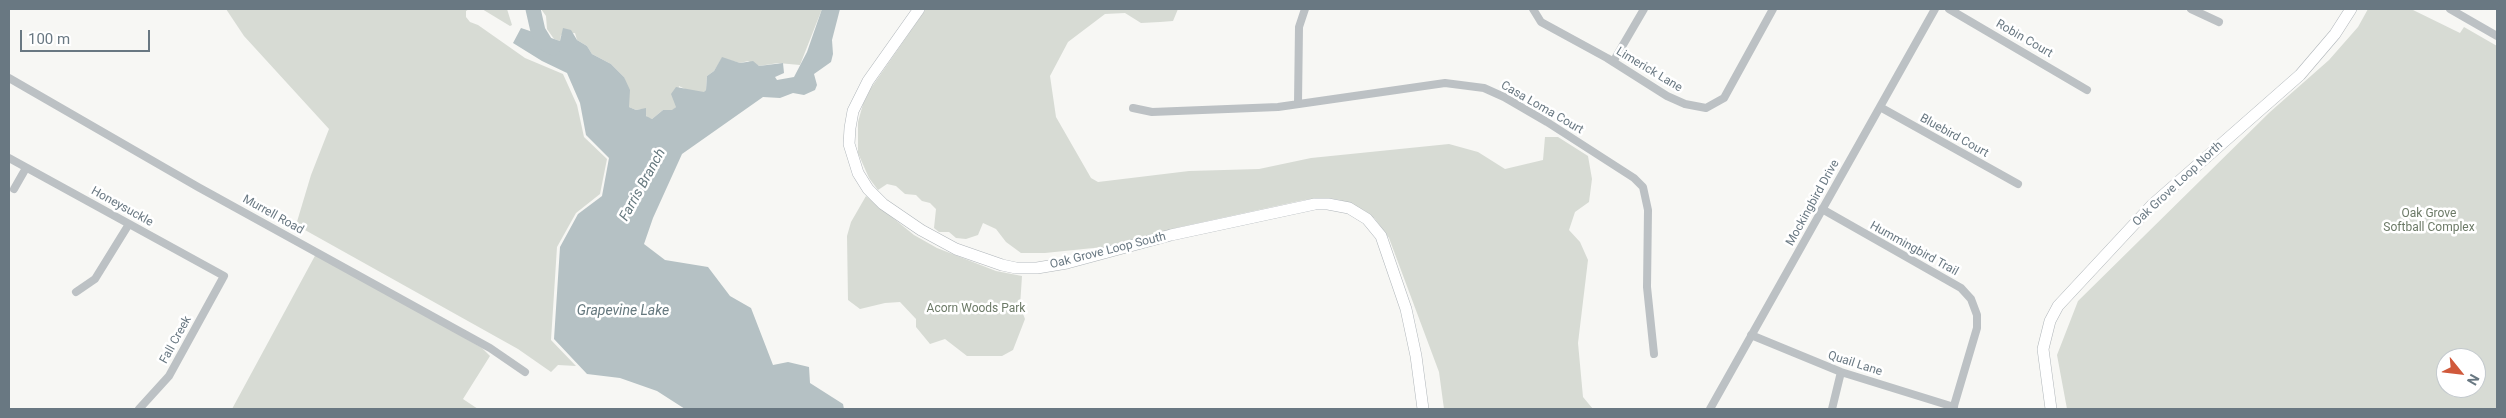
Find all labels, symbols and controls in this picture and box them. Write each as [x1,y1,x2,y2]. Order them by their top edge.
street label: Robin Court [1993,17,2055,61]
scale bar [22,20,152,52]
text: 100 m [28,30,70,48]
street label: Limerick Lane [1613,45,1685,95]
street label: Casa Loma Court [1498,79,1586,137]
street label: Bluebird Court [1917,111,1991,161]
street label: Oak Grove Loop North [2130,139,2226,229]
water label: Farris Branch [616,146,670,224]
street label: Mockingbird Drive [1783,157,1843,249]
street label: Honeysuckle [89,184,155,230]
street label: Murrell Road [240,192,306,238]
park label: Oak Grove Softball Complex [2383,207,2475,235]
street label: Hummingbird Trail [1867,219,1961,279]
street label: Oak Grove Loop South [1049,230,1167,272]
park label: Acorn Woods Park [927,302,1025,316]
water label: Grapevine Lake [577,303,669,319]
street label: Fall Creek [157,314,195,366]
street label: Quail Lane [1826,348,1884,380]
north arrow [2436,348,2486,398]
text: N [2464,372,2483,388]

